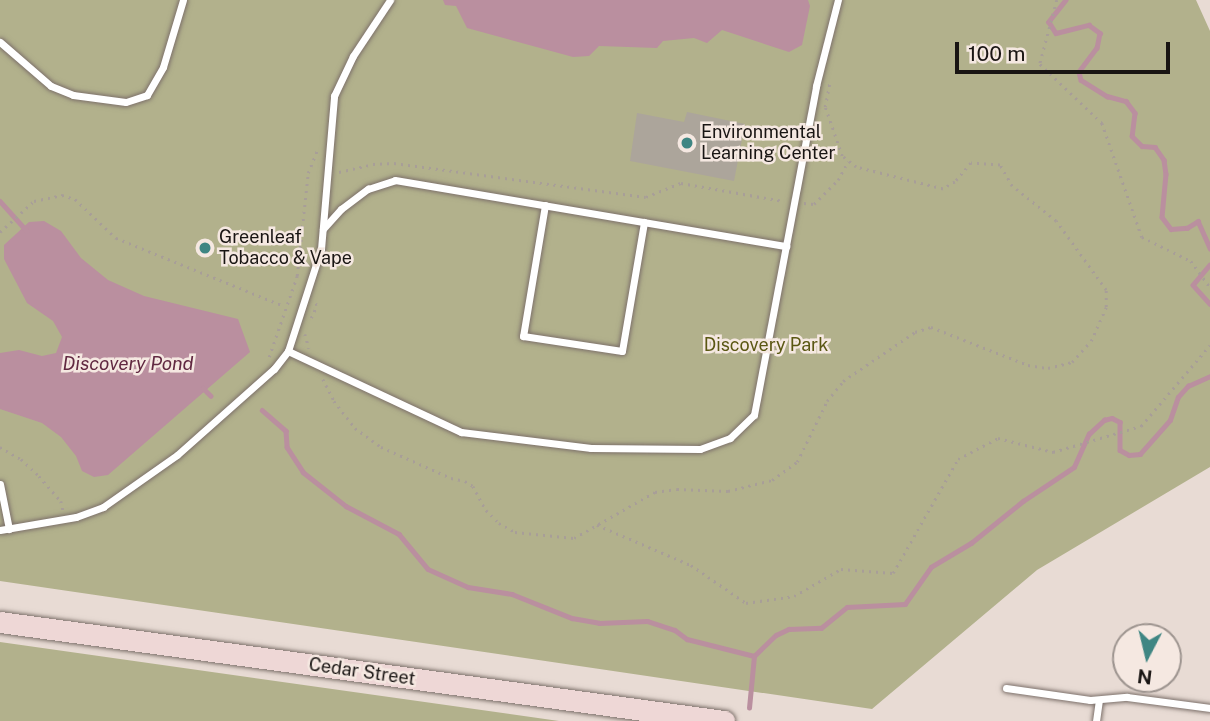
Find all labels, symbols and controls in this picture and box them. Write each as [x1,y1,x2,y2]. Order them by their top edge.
scale bar [958,28,1173,72]
text: 100 m [968,41,1025,66]
place label: Environmental Learning Center [701,122,836,164]
marker: Environmental Learning Center [679,135,695,151]
place label: Greenleaf Tobacco & Vape [219,227,353,270]
marker: Greenleaf Tobacco & Vape [197,240,213,256]
park label: Discovery Park [704,334,828,356]
water label: Discovery Pond [62,353,194,375]
north arrow [1112,623,1182,693]
street label: Cedar Street [307,654,417,690]
text: N [1136,665,1153,689]

